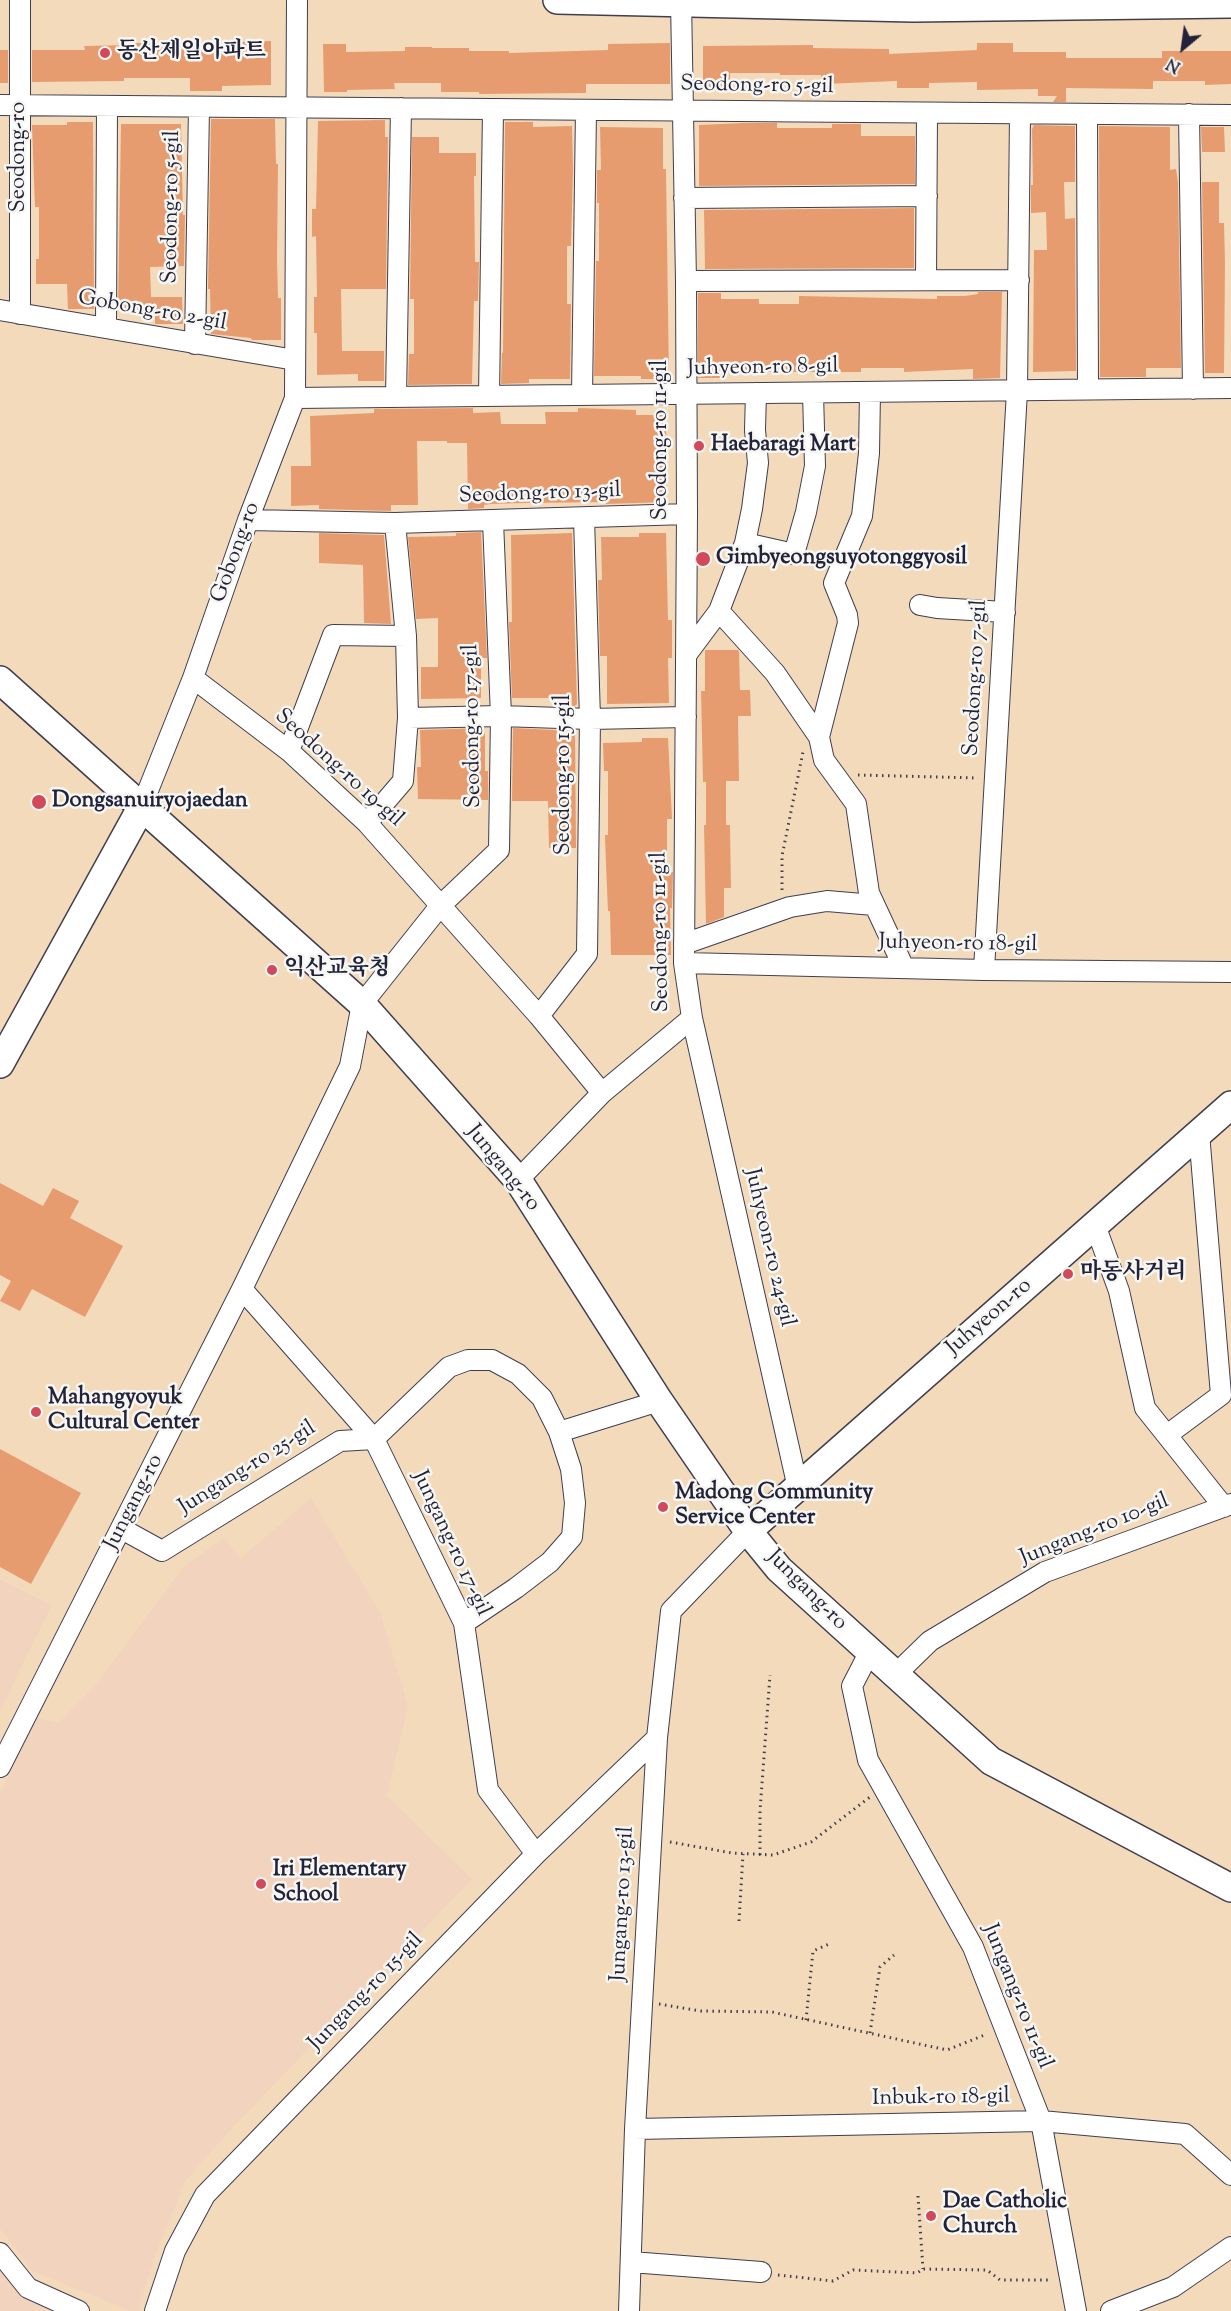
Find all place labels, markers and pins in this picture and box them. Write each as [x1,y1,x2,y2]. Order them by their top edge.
place label: 동산제일아파트 [117,40,266,66]
marker: 동산제일아파트 [98,46,112,60]
place label: Haebaragi Mart [711,433,856,459]
marker: Haebaragi Mart [692,439,706,453]
place label: Gimbyeongsuyotonggyosil [716,546,967,572]
marker: Gimbyeongsuyotonggyosil [694,550,712,568]
place label: Dongsanuiryojaedan [52,789,248,815]
marker: Dongsanuiryojaedan [30,793,48,811]
place label: 익산교육청 [284,957,390,983]
marker: 익산교육청 [265,963,279,977]
place label: 마동사거리 [1080,1261,1186,1287]
marker: 마동사거리 [1061,1267,1075,1281]
place label: Mahangyoyuk Cultural Center [48,1386,200,1438]
marker: Mahangyoyuk Cultural Center [29,1405,43,1419]
place label: Madong Community Service Center [675,1481,873,1532]
marker: Madong Community Service Center [656,1500,670,1514]
place label: Iri Elementary School [273,1858,406,1910]
marker: Iri Elementary School [254,1877,268,1891]
place label: Dae Catholic Church [943,2190,1067,2242]
marker: Dae Catholic Church [924,2209,938,2223]

